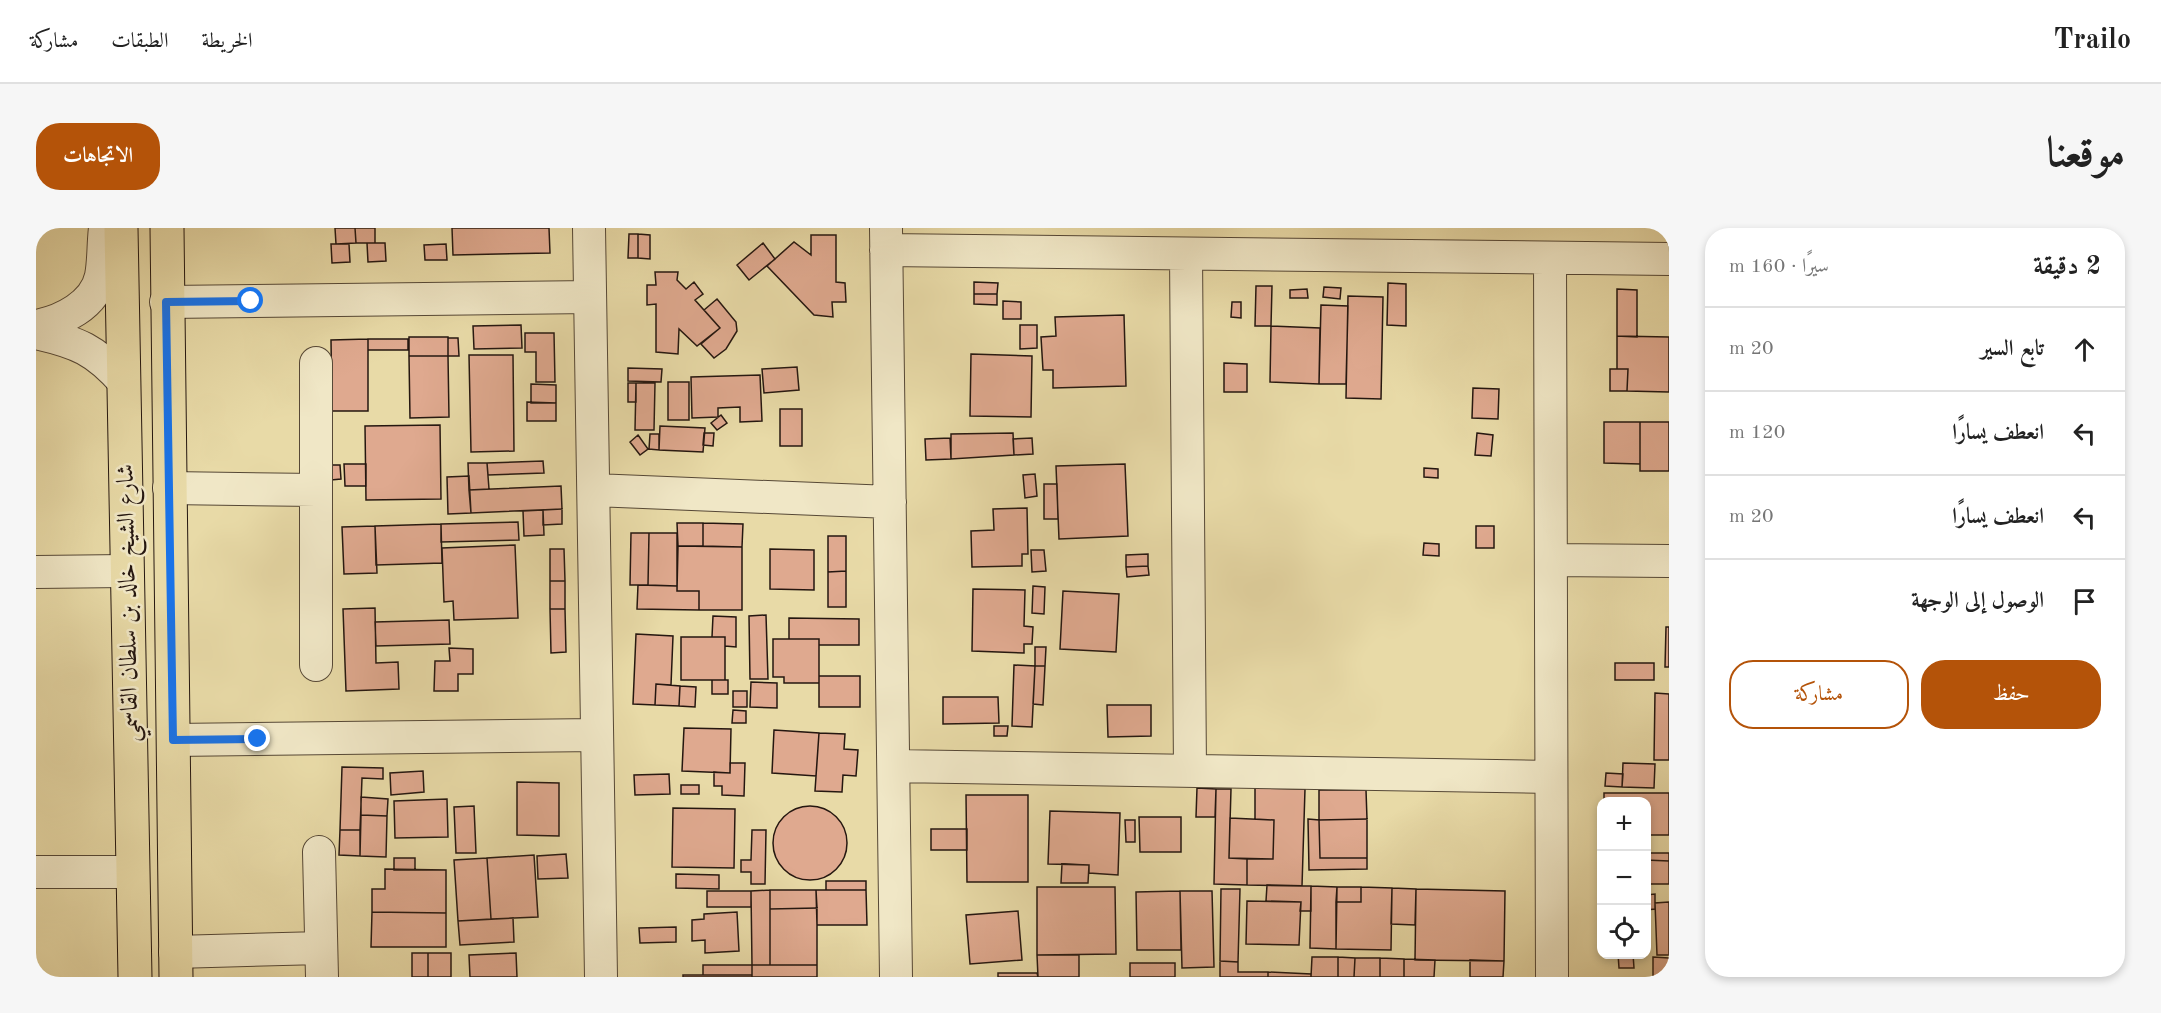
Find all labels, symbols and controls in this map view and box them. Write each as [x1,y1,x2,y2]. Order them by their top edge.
text: Trailo [2054,27,2131,55]
text: مشاركة [30,31,78,52]
text: الطبقات [111,31,168,52]
text: الخريطة [201,31,253,52]
button: الاتجاهات [36,123,160,190]
text: موقعنا [2047,134,2125,176]
text: 2 دقيقة [2033,254,2101,280]
text: سيرًا · 160 m [1729,257,1829,277]
route start [237,287,263,313]
icon: ahead [2068,333,2101,366]
text: تابع السير [1980,338,2044,360]
text: 20 m [1729,339,1774,359]
icon: left [2068,417,2101,450]
text: انعطف يسارًا [1952,422,2044,444]
text: 120 m [1729,423,1785,443]
street label: شارع الشيخ خالد بن سلطان القاسمي [115,464,152,742]
icon: left [2068,501,2101,534]
text: انعطف يسارًا [1952,506,2044,528]
text: 20 m [1729,507,1774,527]
icon: arrive [2068,585,2101,618]
text: الوصول إلى الوجهة [1911,590,2044,612]
button: مشاركة [1729,660,1909,729]
button: حفظ [1921,660,2101,729]
route end [244,725,270,751]
map controls [1597,797,1651,959]
button: + [1597,797,1651,851]
button: − [1597,851,1651,905]
button: locate [1597,905,1651,959]

